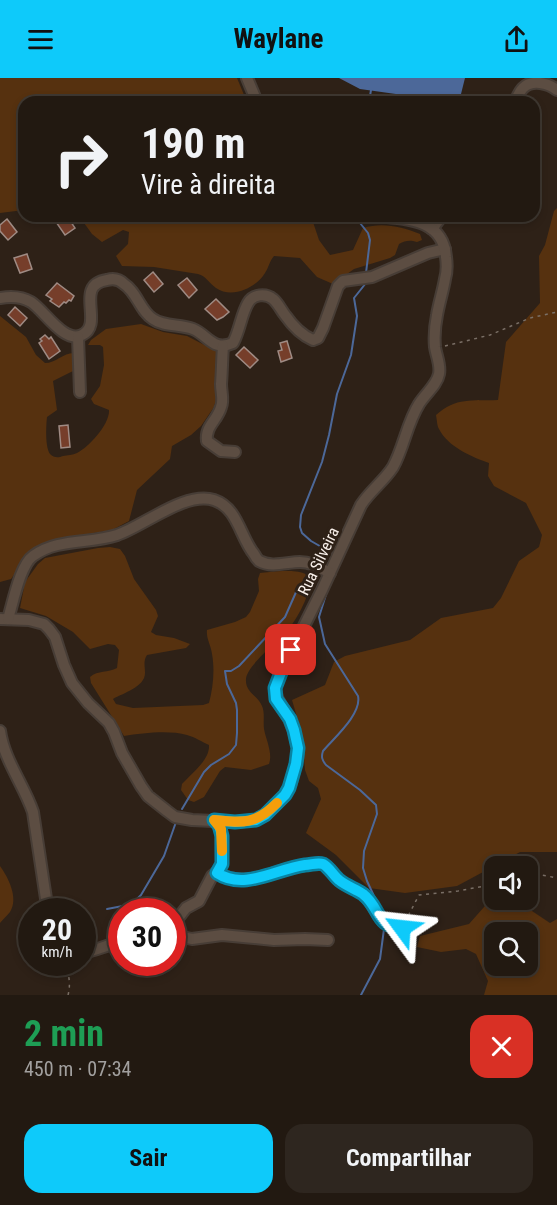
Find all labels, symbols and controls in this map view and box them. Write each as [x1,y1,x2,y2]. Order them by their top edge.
icon: menu [24,23,57,56]
text: Waylane [233,23,324,55]
icon: share [500,23,533,56]
text: 190 m [141,119,246,168]
icon: right [42,120,120,198]
text: Vire à direita [141,169,276,201]
street label: Rua Silveira [294,524,343,598]
pin [265,624,316,675]
icon: arrive [274,633,307,666]
map controls [484,856,538,976]
button: sound [484,856,538,910]
position arrow [370,896,434,960]
speed limit sign: 30 [108,898,186,976]
text: 20 [42,912,72,947]
button: search [484,922,538,976]
text: km/h [42,943,72,961]
text: 2 min [24,1013,104,1055]
button: close [470,1015,533,1078]
text: 450 m · 07:34 [24,1057,131,1081]
button: Sair [24,1124,273,1193]
button: Compartilhar [285,1124,533,1193]

